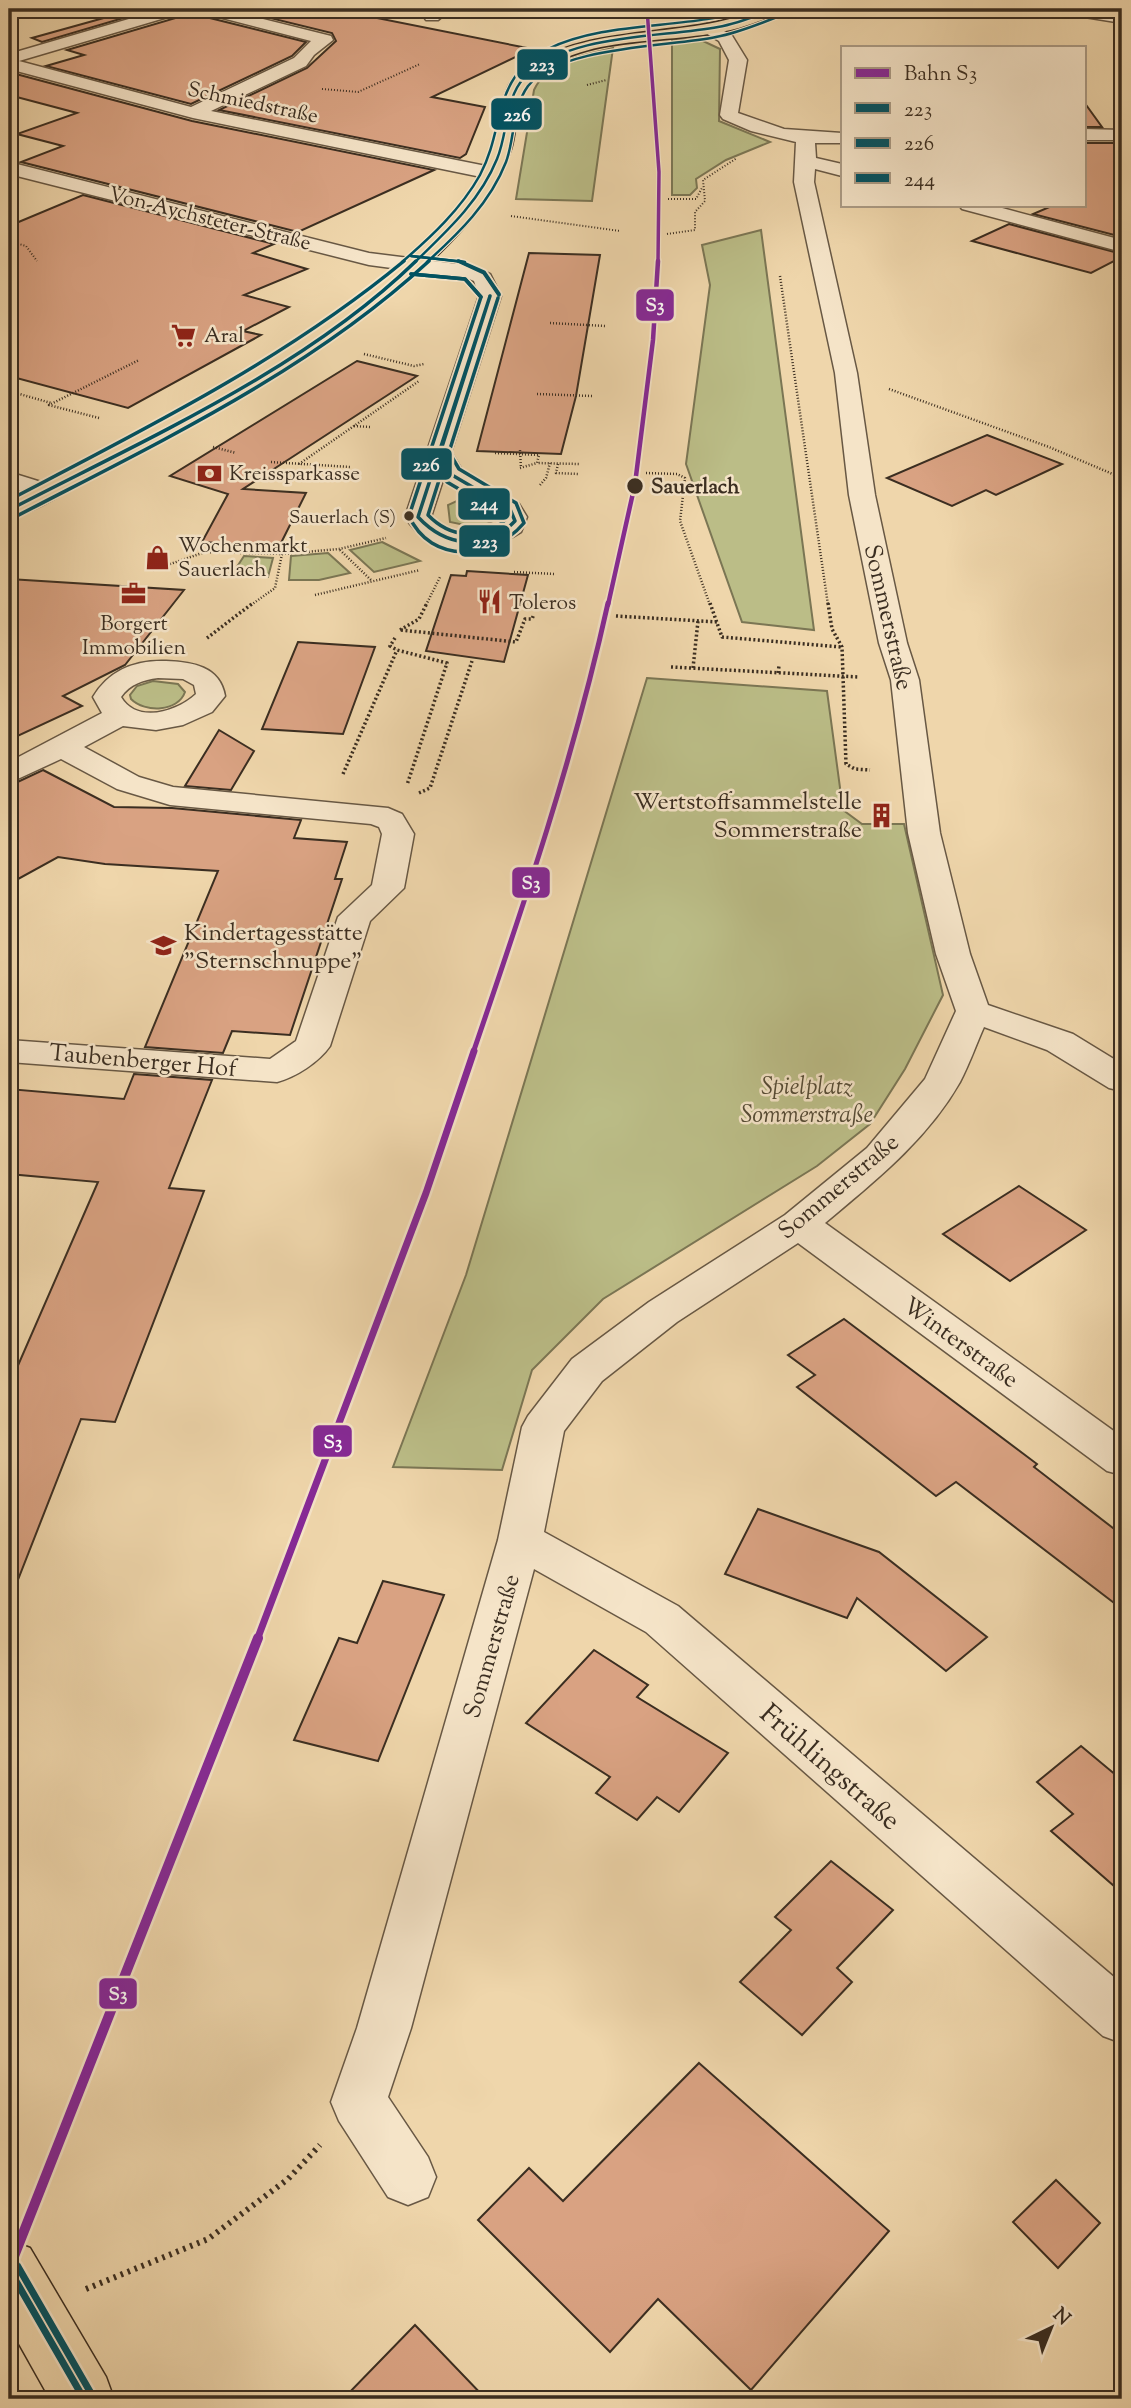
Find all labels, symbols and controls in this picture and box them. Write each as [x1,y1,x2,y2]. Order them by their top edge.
legend [841,46,1086,206]
line badge: 223 [516,48,569,81]
text: 223 [529,53,555,80]
text: Bahn S3 [904,60,977,90]
street label: Schmiedstraße [184,75,321,132]
text: 223 [904,96,932,126]
line badge: 226 [490,97,543,131]
text: 226 [503,103,531,130]
text: 226 [904,130,934,160]
text: 244 [904,166,935,196]
street label: Von-Aychsteter-Straße [105,180,314,260]
line badge: S3 [635,288,675,322]
text: S3 [645,293,665,320]
supermarket icon: Aral [170,321,198,349]
place label: Aral [204,322,244,352]
line badge: 226 [400,447,453,481]
text: 226 [412,453,440,480]
bank icon: Kreissparkasse [195,459,223,487]
place label: Kreissparkasse [229,460,360,490]
place label: Sauerlach [651,473,740,503]
marker: Sauerlach [625,476,645,496]
line badge: 244 [457,487,511,521]
text: 244 [470,492,498,519]
place label: Sauerlach (S) [289,505,396,532]
marker: Sauerlach (S) [402,509,416,523]
line badge: 223 [458,524,511,558]
text: 223 [472,530,498,557]
place label: Wochenmarkt Sauerlach [178,532,307,586]
street label: Sommerstraße [854,541,920,694]
shop icon: Wochenmarkt Sauerlach [144,543,172,571]
office icon: Borgert Immobilien [120,580,148,608]
restaurant icon: Toleros [475,588,503,616]
place label: Toleros [509,589,576,619]
place label: Borgert Immobilien [82,610,186,664]
place label: Wertstoffsammelstelle Sommerstraße [633,786,862,848]
building icon: Wertstoffsammelstelle Sommerstraße [868,801,896,829]
line badge: S3 [511,866,551,899]
text: S3 [521,871,541,898]
place label: Kindertagesstätte "Sternschnuppe" [184,917,363,979]
school or university icon: Kindertagesstätte "Sternschnuppe" [150,932,178,960]
street label: Taubenberger Hof [48,1037,240,1087]
park label: Spielplatz Sommerstraße [741,1071,873,1133]
street label: Sommerstraße [771,1127,907,1248]
street label: Winterstraße [895,1290,1025,1397]
line badge: S3 [312,1424,353,1458]
text: S3 [323,1430,343,1457]
street label: Sommerstraße [456,1570,530,1723]
street label: Frühlingstraße [750,1696,908,1841]
line badge: S3 [98,1977,138,2010]
text: S3 [108,1982,128,2009]
north arrow [1016,2292,1086,2362]
text: N [1046,2302,1076,2332]

